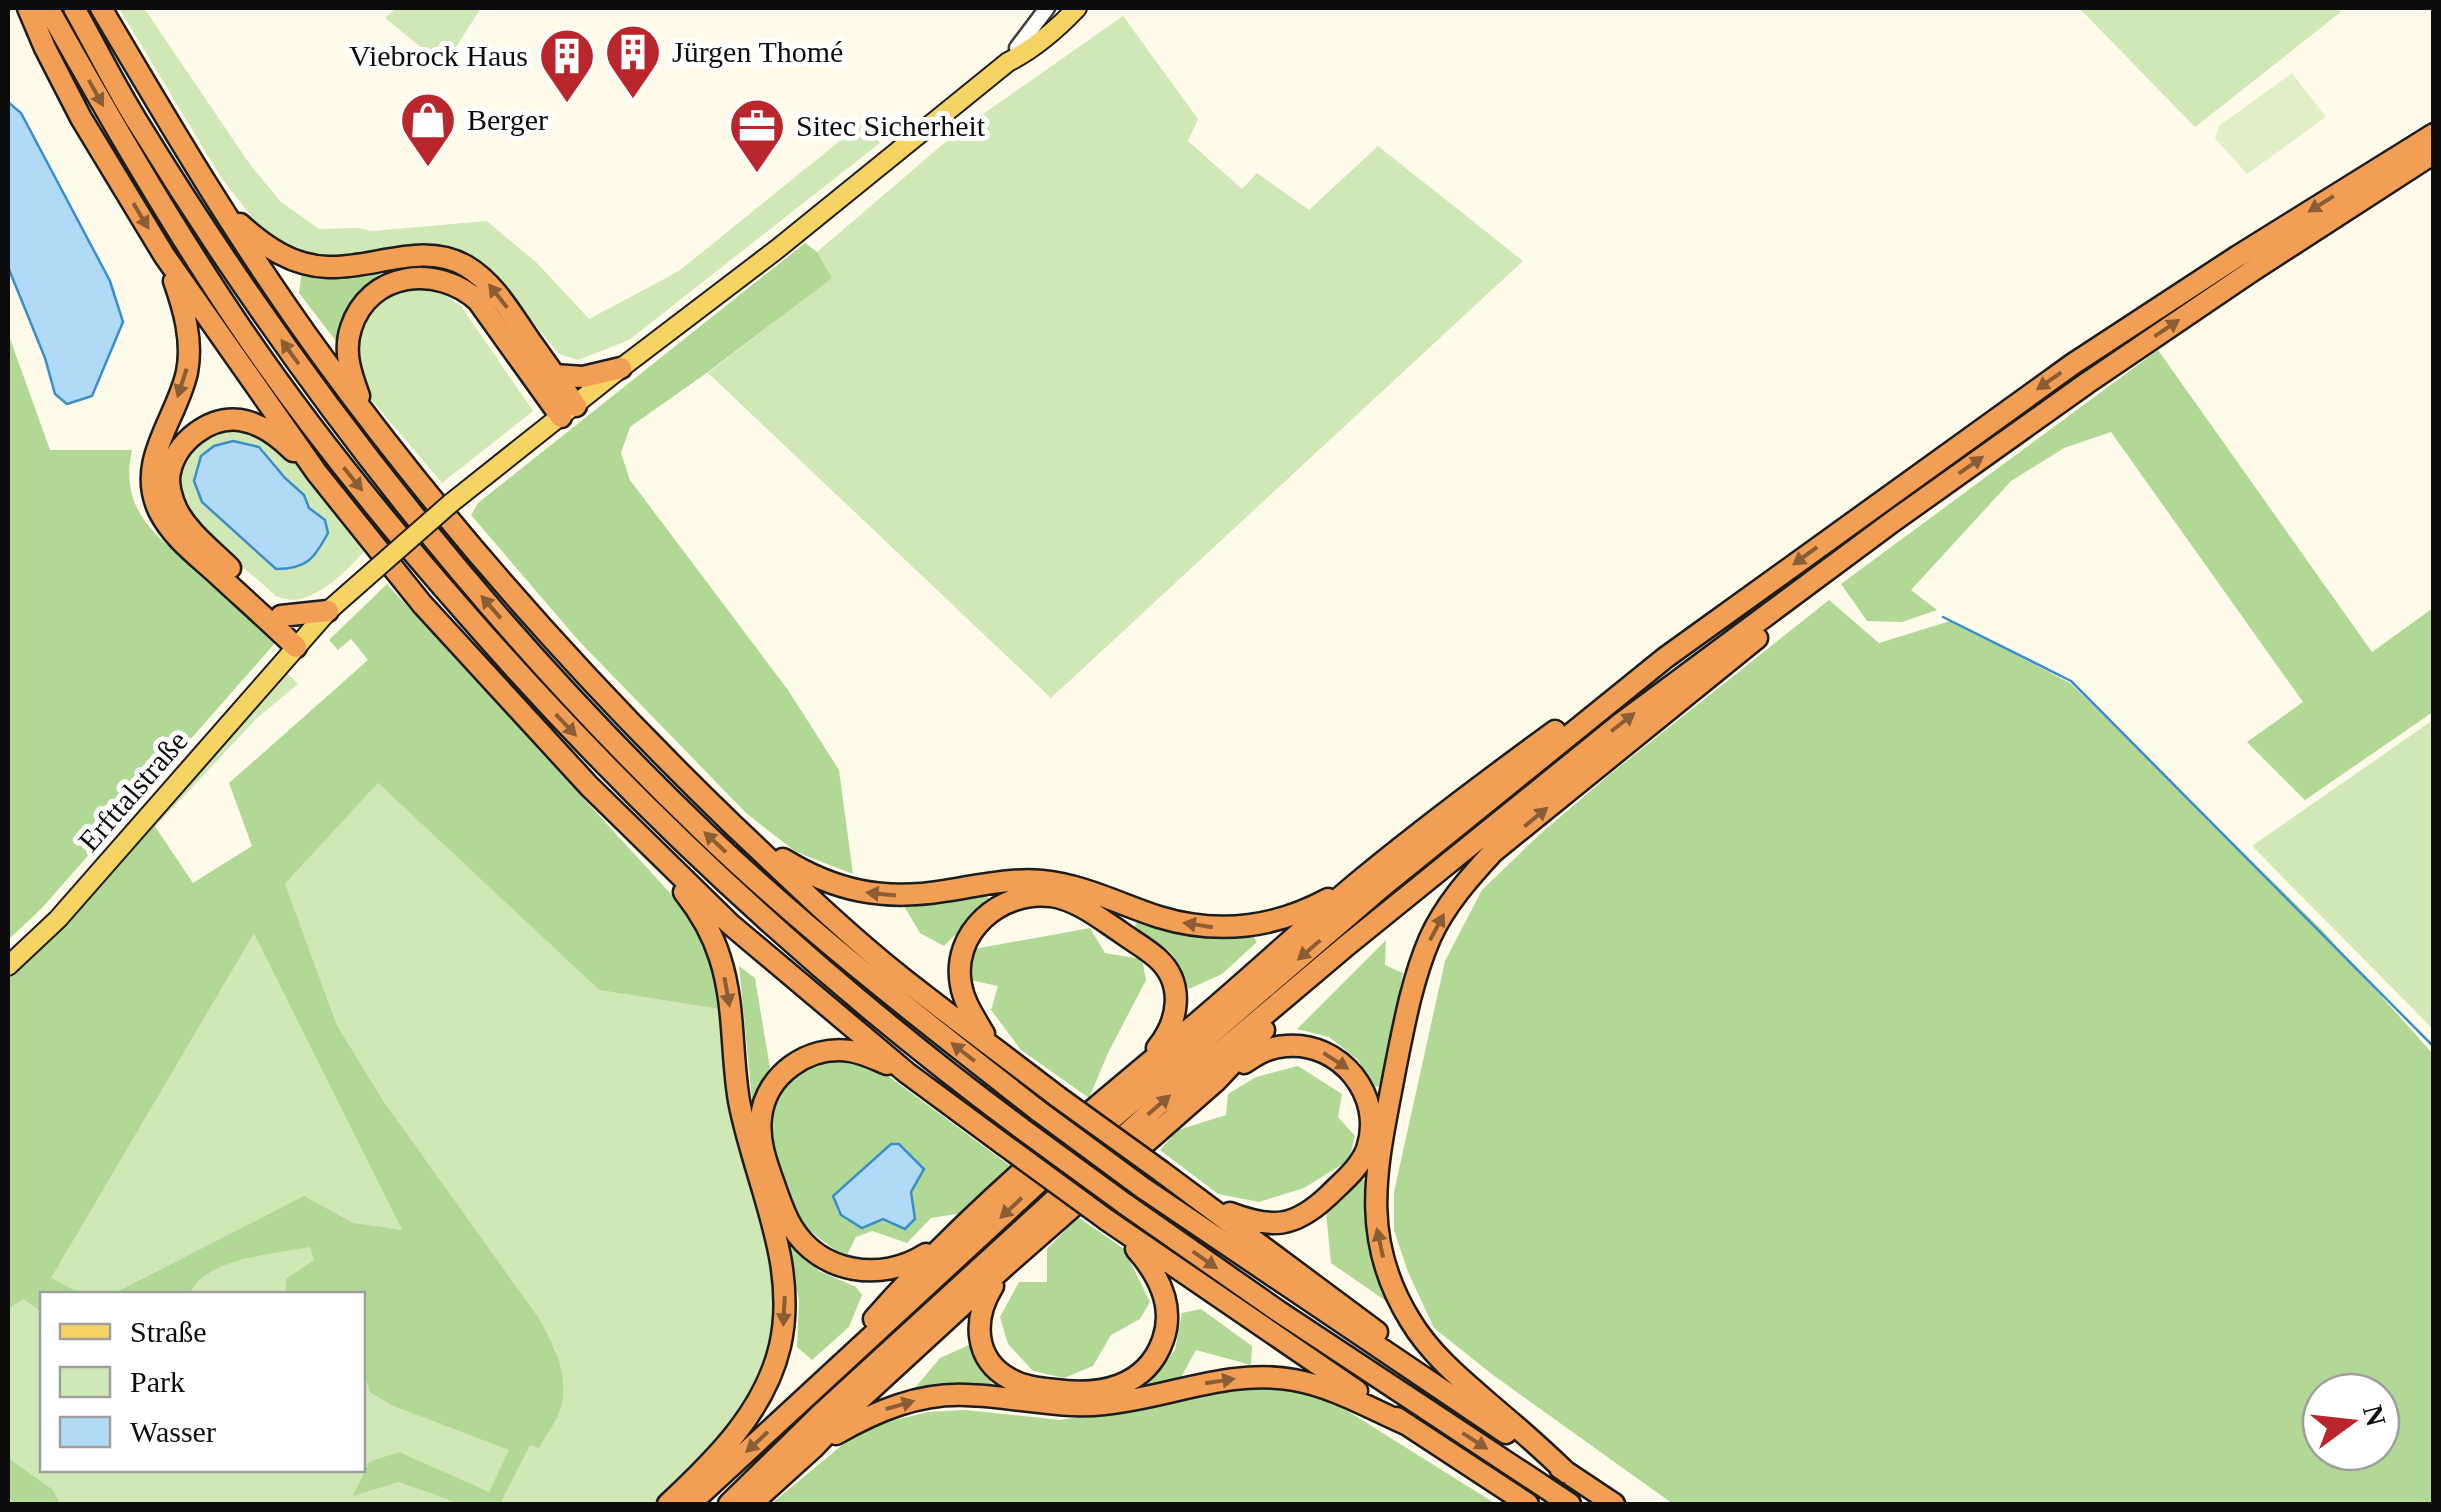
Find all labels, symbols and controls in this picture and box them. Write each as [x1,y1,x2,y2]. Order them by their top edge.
building icon: Jürgen Thomé [603,22,663,101]
building icon: Viebrock Haus [537,26,597,105]
place label: Jürgen Thomé [672,35,843,68]
place label: Viebrock Haus [349,39,528,72]
one-way arrow [87,78,104,107]
shop icon: Berger [398,90,458,169]
office icon: Sitec Sicherheit [727,96,787,175]
place label: Berger [467,103,548,136]
place label: Sitec Sicherheit [796,109,986,142]
one-way arrow [2307,195,2335,212]
one-way arrow [132,202,149,230]
one-way arrow [487,283,508,309]
one-way arrow [2154,320,2181,338]
one-way arrow [280,339,300,365]
one-way arrow [173,369,188,399]
one-way arrow [2035,371,2062,391]
one-way arrow [1958,456,1984,475]
one-way arrow [342,467,363,492]
one-way arrow [1792,546,1818,565]
one-way arrow [481,595,503,620]
one-way arrow [1610,711,1636,732]
one-way arrow [554,713,577,737]
street label: Erfttalstraße [72,724,194,857]
one-way arrow [1523,807,1548,828]
one-way arrow [703,831,727,854]
one-way arrow [865,886,897,902]
one-way arrow [1428,913,1445,941]
one-way arrow [1182,917,1214,932]
one-way arrow [1297,939,1322,960]
one-way arrow [720,977,735,1008]
one-way arrow [950,1042,976,1063]
one-way arrow [1323,1052,1350,1070]
one-way arrow [1146,1094,1171,1116]
one-way arrow [999,1196,1023,1219]
one-way arrow [1371,1227,1387,1258]
one-way arrow [1192,1250,1218,1269]
legend [40,1292,365,1472]
one-way arrow [775,1295,791,1327]
text: Straße [130,1315,207,1348]
text: Park [130,1365,185,1398]
north arrow [2301,1372,2401,1472]
one-way arrow [1205,1373,1237,1389]
one-way arrow [885,1397,915,1412]
text: N [2357,1402,2392,1429]
text: Wasser [130,1415,216,1448]
one-way arrow [745,1430,769,1453]
one-way arrow [1461,1431,1488,1450]

